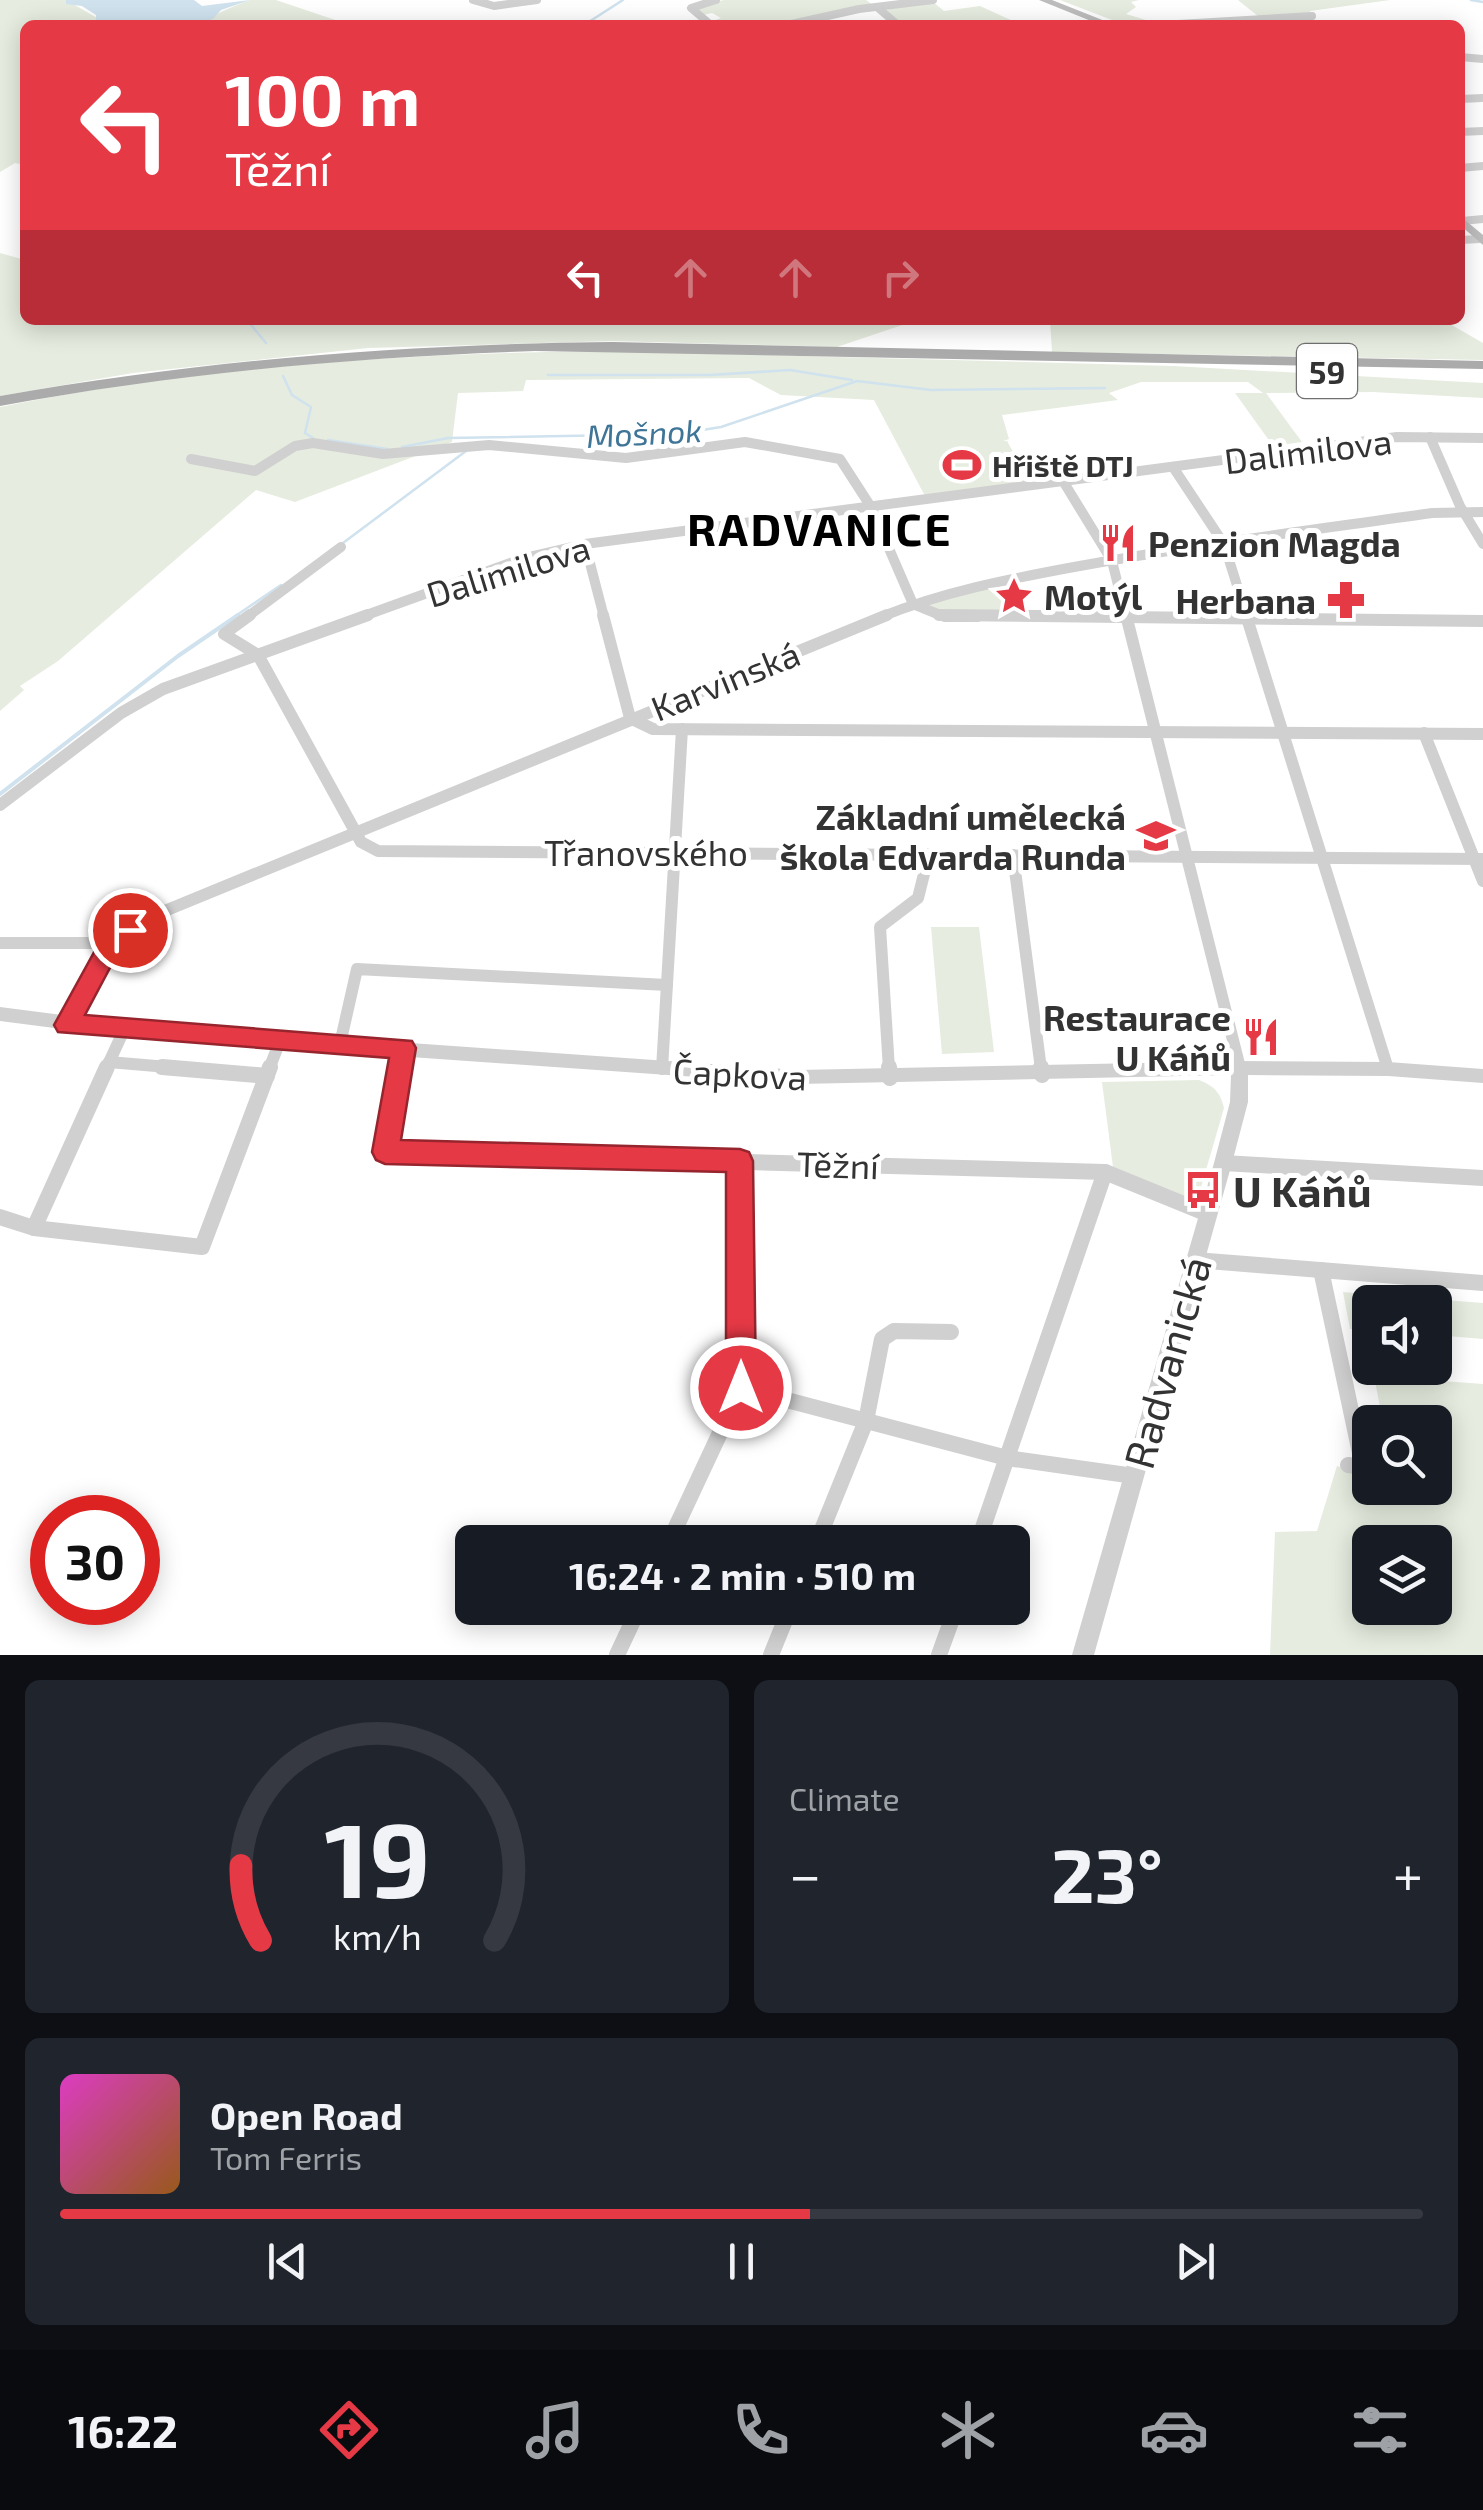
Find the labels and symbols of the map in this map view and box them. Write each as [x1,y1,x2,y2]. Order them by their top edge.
road number: 59 [1297,344,1357,398]
water label: Mošnok [585,410,703,454]
street label: Dalimilova [1222,419,1394,481]
sports icon: Hřiště DTJ [941,444,983,486]
place label: Hřiště DTJ [992,447,1134,483]
district label: RADVANICE [687,501,953,555]
restaurant icon: Penzion Magda [1097,522,1139,564]
place label: Penzion Magda [1148,522,1401,564]
street label: Dalimilova [421,525,595,615]
place icon: Motýl [993,575,1035,617]
place label: Motýl [1044,575,1143,618]
place label: Herbana [1175,579,1316,621]
pharmacy icon: Herbana [1325,579,1367,621]
street label: Karvinská [645,631,805,729]
place label: Základní umělecká škola Edvarda Runda [780,795,1126,877]
school or university icon: Základní umělecká škola Edvarda Runda [1135,815,1177,857]
street label: Třanovského [544,831,748,873]
pin [88,888,173,973]
place label: Restaurace U Káňů [1043,996,1231,1078]
restaurant icon: Restaurace U Káňů [1240,1016,1282,1058]
street label: Čapkova [672,1049,808,1097]
street label: Těžní [796,1142,881,1186]
place label: U Káňů [1233,1165,1372,1215]
bus stop icon: U Káňů [1182,1169,1224,1211]
street label: Radvanická [1112,1250,1220,1474]
position arrow [689,1336,793,1440]
speed limit sign: 30 [30,1495,160,1625]

